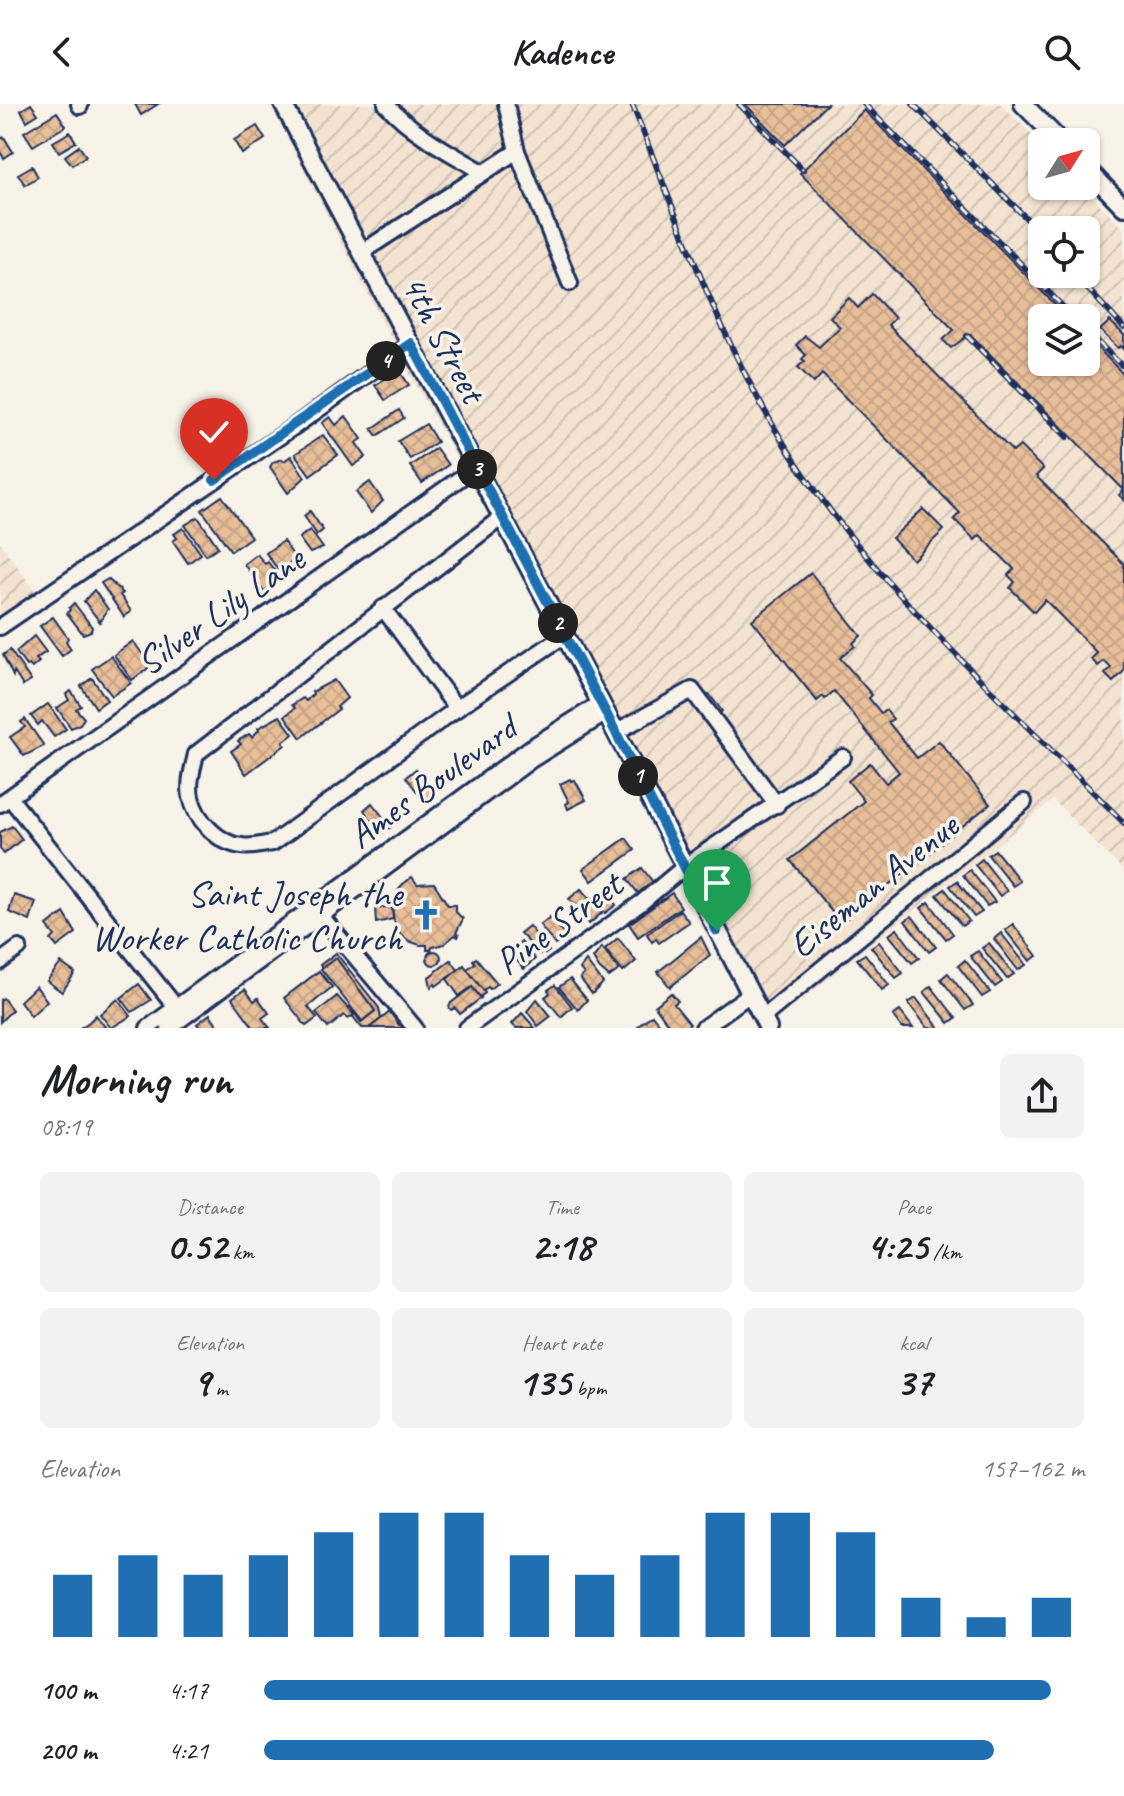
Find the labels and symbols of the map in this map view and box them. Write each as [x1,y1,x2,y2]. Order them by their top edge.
north arrow [1028,128,1100,200]
street label: 4th Street [390,266,498,413]
pin: 4 [366,341,406,381]
pin [180,398,248,480]
pin: 3 [457,449,497,489]
street label: Silver Lily Lane [127,534,316,685]
pin: 2 [538,603,578,643]
street label: Ames Boulevard [339,701,530,858]
pin: 1 [618,756,658,796]
street label: Eiseman Avenue [779,801,970,968]
pin [683,849,751,931]
street label: Pine Street [486,860,634,985]
place label: Saint Joseph the Worker Catholic Church [92,870,405,961]
church icon: Saint Joseph the Worker Catholic Church [409,898,443,932]

